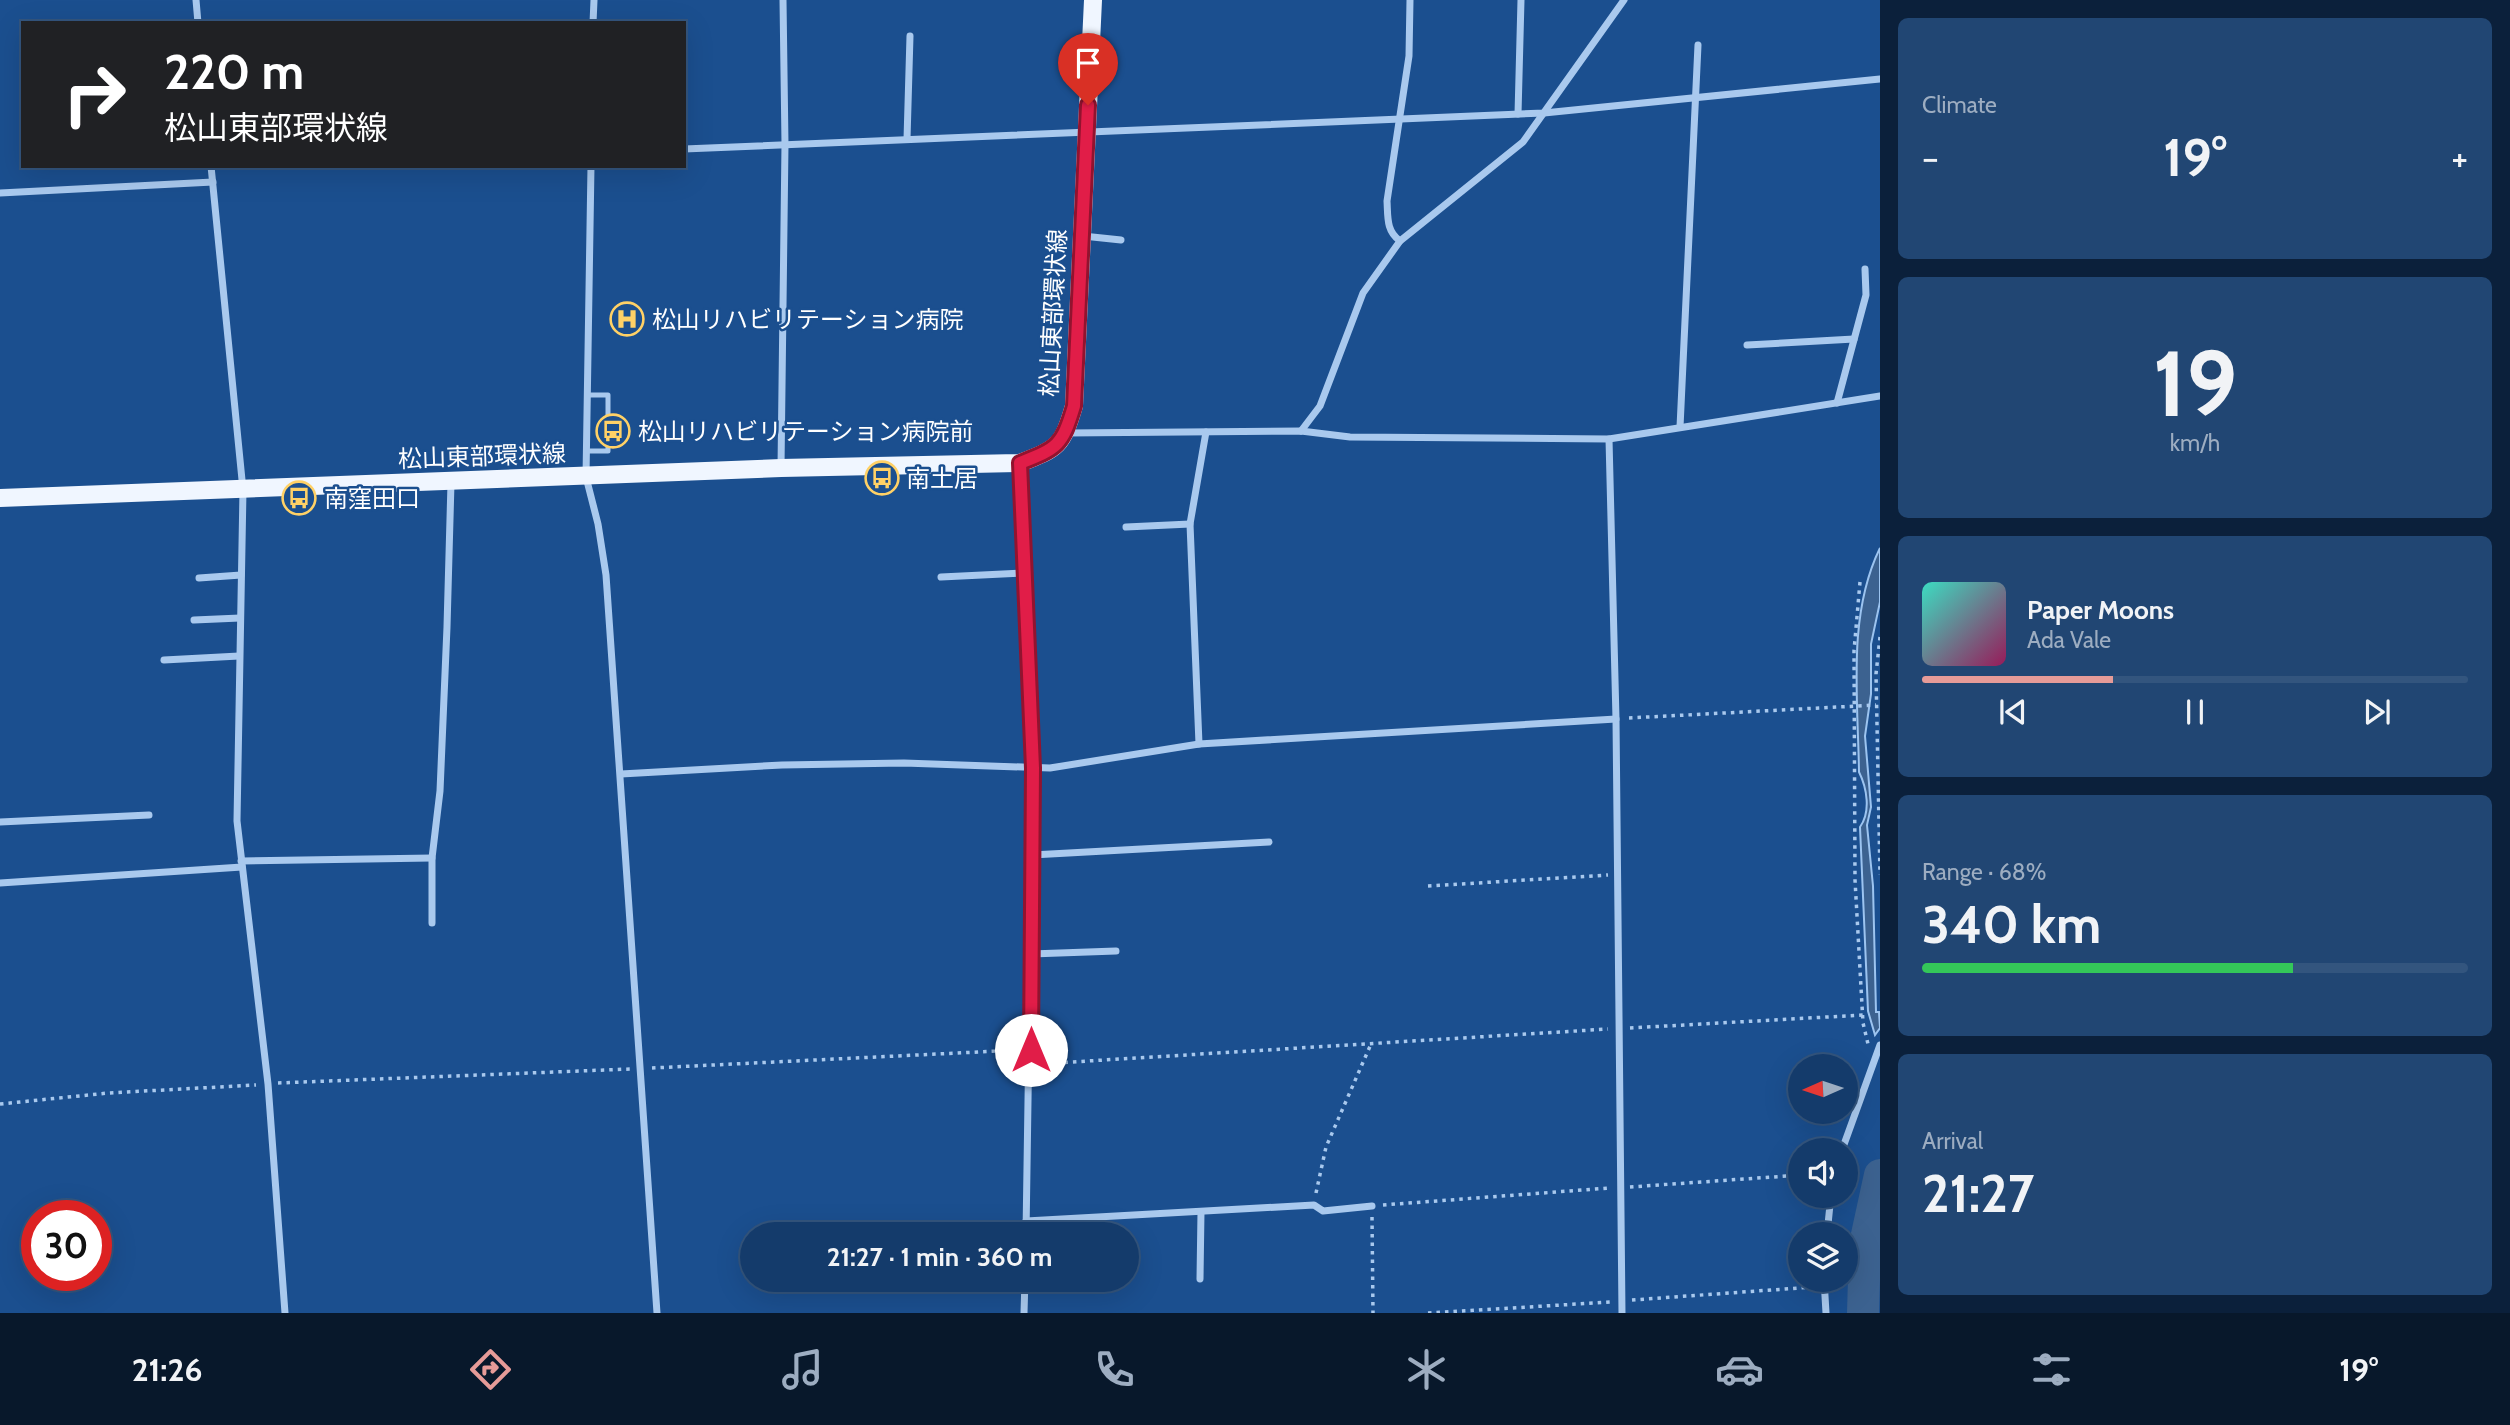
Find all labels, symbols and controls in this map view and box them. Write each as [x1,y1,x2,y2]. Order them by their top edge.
pin [1058,33,1118,105]
text: 220 m [164,42,304,101]
icon: arrive [1069,44,1107,82]
icon: right [49,49,140,140]
text: Climate [1922,91,1997,119]
text: 松山東部環状線 [164,108,388,147]
text: 19° [2163,126,2227,189]
text: − [1922,134,1939,181]
text: + [2451,134,2468,181]
street label: 松山東部環状線 [1034,228,1072,398]
hospital icon: 松山リハビリテーション病院 [608,300,646,338]
place label: 松山リハビリテーション病院 [652,305,964,334]
text: 19 [2153,328,2237,439]
bus stop icon: 松山リハビリテーション病院前 [594,412,632,450]
place label: 松山リハビリテーション病院前 [638,417,974,446]
text: km/h [2170,429,2220,457]
street label: 松山東部環状線 [398,439,566,473]
bus stop icon: 南土居 [863,459,901,497]
place label: 南土居 [906,464,978,493]
bus stop icon: 南窪田口 [280,479,318,517]
place label: 南窪田口 [324,484,420,513]
text: Paper Moons [2027,594,2174,626]
text: Ada Vale [2027,626,2111,654]
icon: previous [1994,693,2032,731]
icon: pause [2176,693,2214,731]
icon: next [2358,693,2396,731]
text: Range · 68% [1922,858,2046,886]
text: 340 km [1922,893,2101,956]
position arrow [994,1013,1068,1087]
north arrow [1788,1054,1858,1124]
map controls [1788,1054,1858,1292]
text: Arrival [1922,1127,1983,1155]
button: sound [1788,1138,1858,1208]
text: 21:27 [1922,1162,2034,1225]
speed limit sign: 30 [21,1200,112,1291]
button: layers [1788,1222,1858,1292]
text: 21:27 · 1 min · 360 m [827,1241,1052,1273]
icon: directions [466,1345,515,1394]
icon: music [778,1345,827,1394]
icon: phone [1090,1345,1139,1394]
icon: climate [1402,1345,1451,1394]
icon: car [1715,1345,1764,1394]
icon: filters [2027,1345,2076,1394]
text: 21:26 [132,1350,202,1389]
text: 19° [2339,1350,2378,1389]

